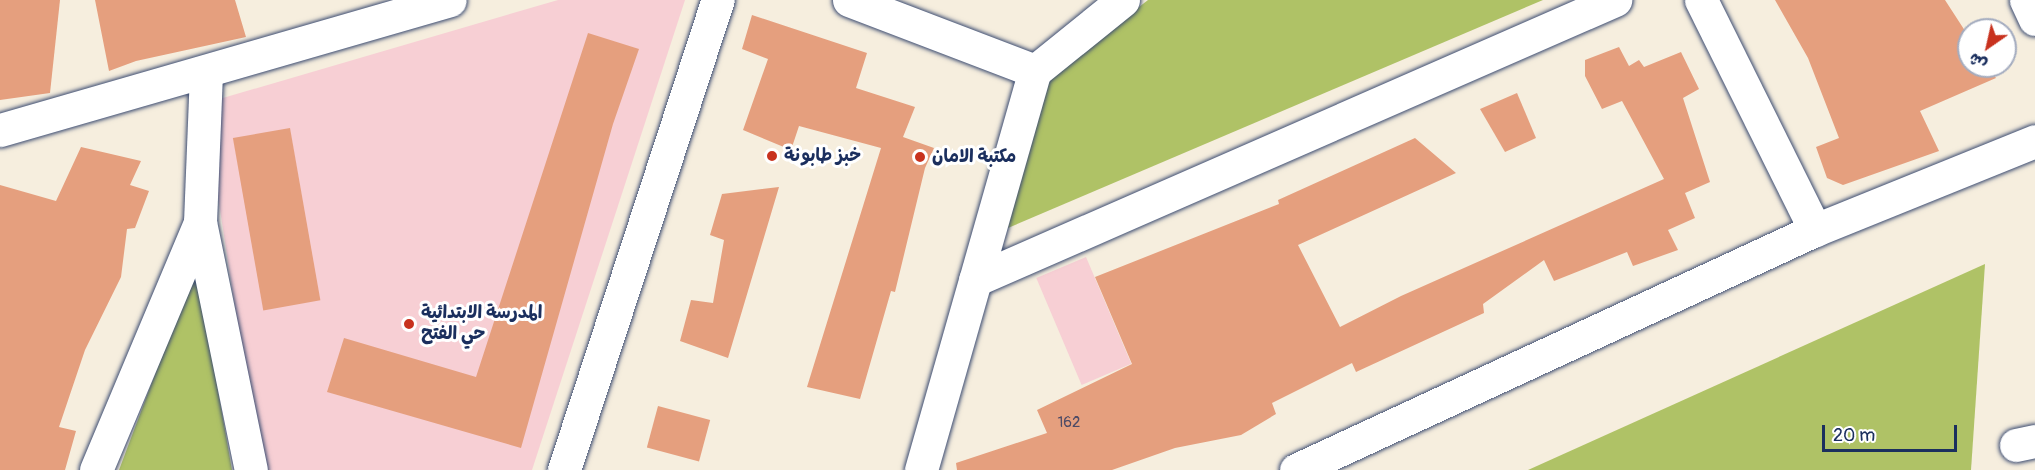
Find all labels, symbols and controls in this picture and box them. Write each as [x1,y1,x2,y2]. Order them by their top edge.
north arrow [1957,18,2017,78]
text: ش [1965,48,1991,74]
place label: خبز طابونة [784,145,861,167]
place label: مكتبة الامان [932,146,1016,168]
marker: خبز طابونة [765,149,779,163]
marker: مكتبة الامان [913,150,927,164]
place label: المدرسة الابتدائية حي الفتح [421,303,542,346]
marker: المدرسة الابتدائية حي الفتح [402,317,416,331]
scale bar [1825,413,1960,451]
house number: 162 [1058,414,1080,432]
text: 20 m [1833,424,1875,447]

